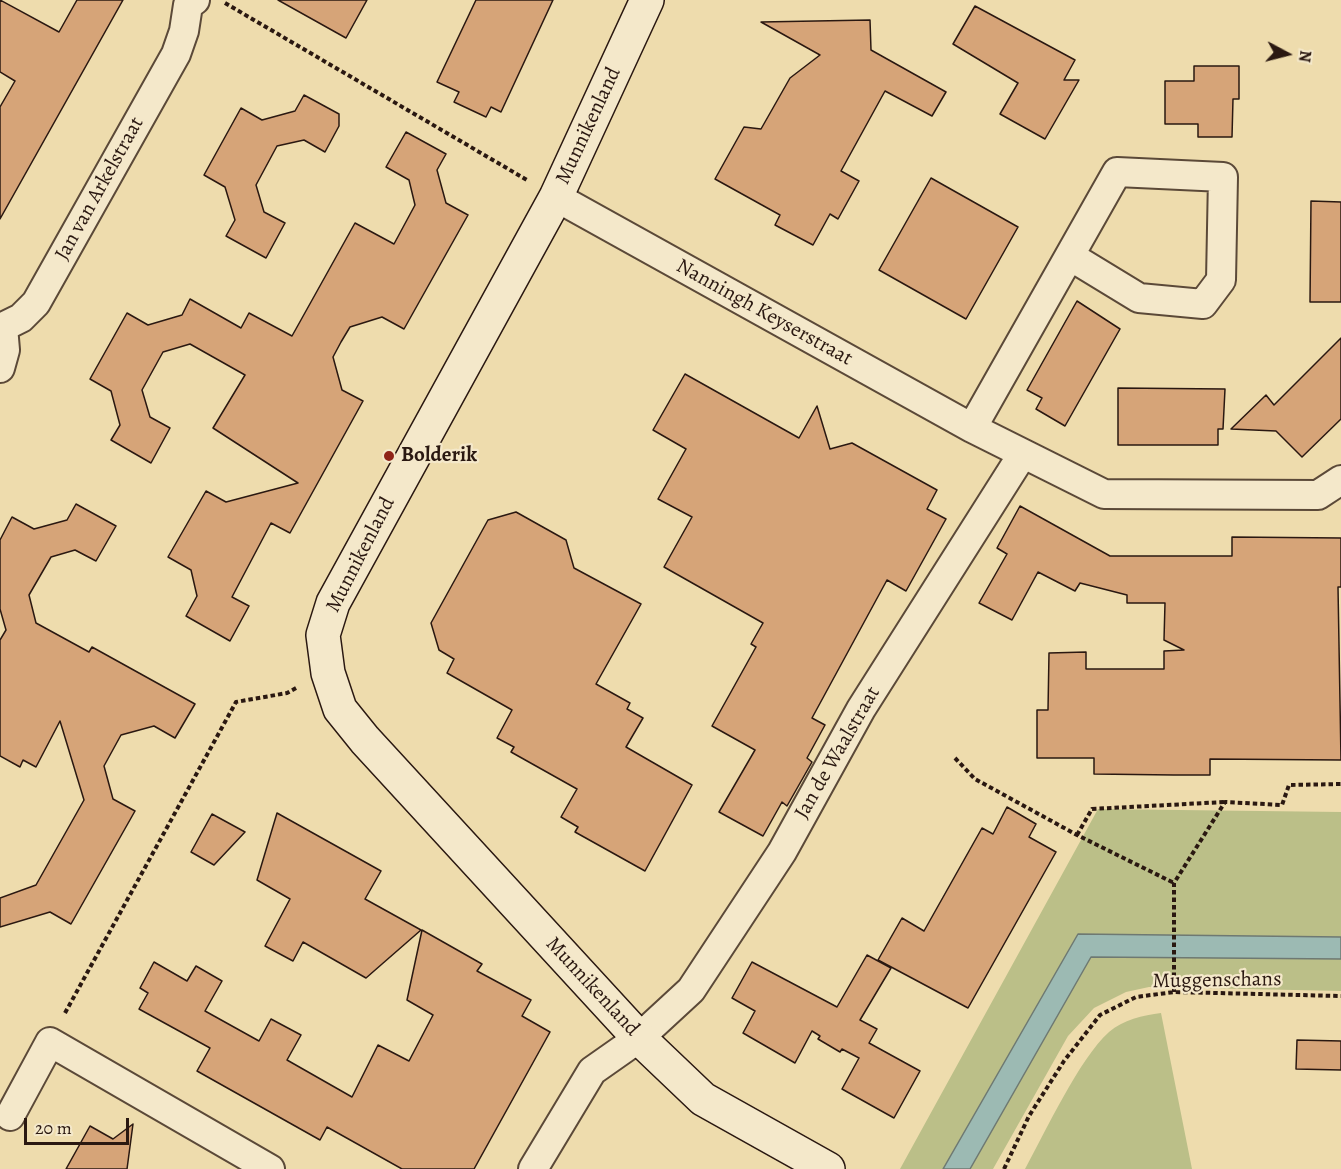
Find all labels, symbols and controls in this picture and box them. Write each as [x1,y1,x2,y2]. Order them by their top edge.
north arrow [1257,24,1317,84]
text: N [1293,49,1316,63]
street label: Munnikenland [551,63,627,189]
street label: Jan van Arkelstraat [50,113,150,265]
street label: Nanningh Keyserstraat [671,254,857,372]
place label: Bolderik [401,443,477,469]
marker: Bolderik [382,449,396,463]
street label: Munnikenland [321,493,401,617]
street label: Jan de Waalstraat [790,682,886,824]
street label: Munnikenland [540,932,644,1042]
street label: Muggenschans [1152,967,1282,995]
scale bar [27,1106,132,1144]
text: 20 m [35,1116,72,1140]

